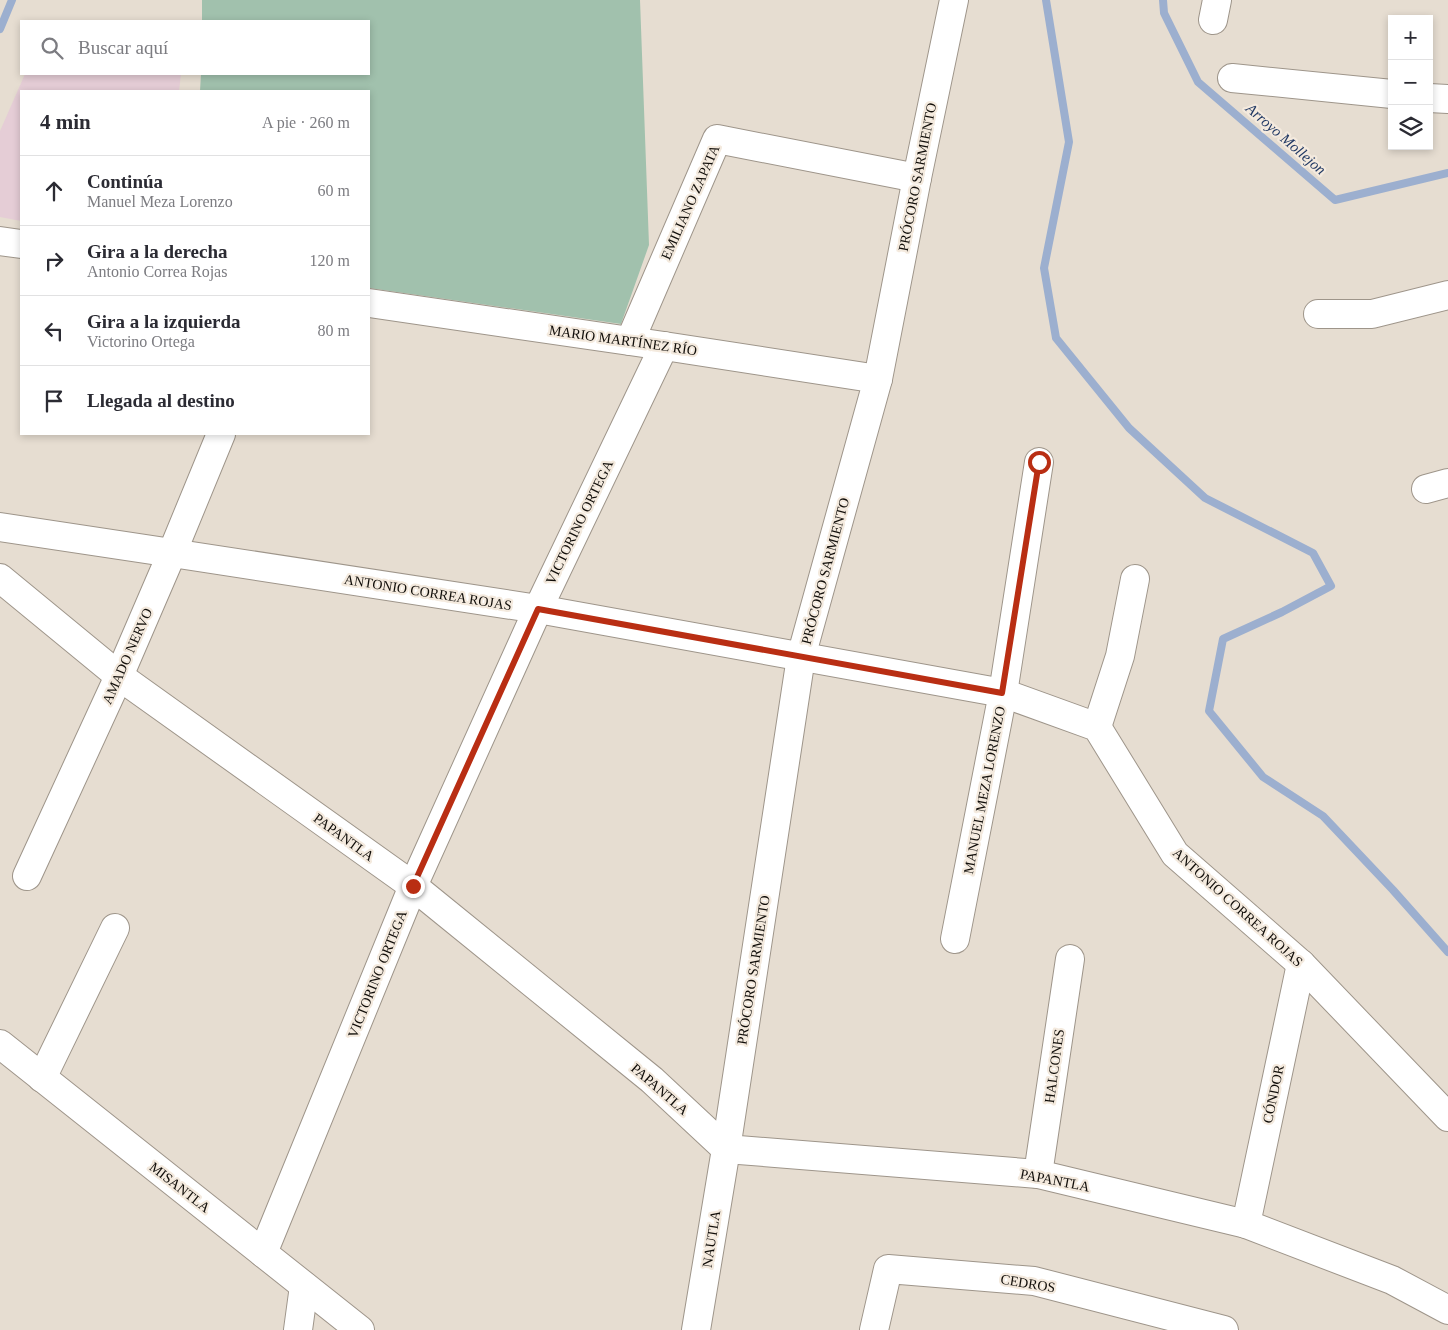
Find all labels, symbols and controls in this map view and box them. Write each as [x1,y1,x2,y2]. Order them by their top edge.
map controls [1388,15,1433,150]
button: + [1388,15,1433,60]
search box [20,20,370,75]
icon: search [38,34,66,62]
text: Buscar aquí [78,37,168,58]
button: − [1388,60,1433,105]
water label: Arroyo Mollejon [1242,100,1329,178]
street label: PRÓCORO SARMIENTO [895,101,939,253]
button: layers [1388,105,1433,150]
text: 4 min [40,110,91,134]
text: A pie · 260 m [262,114,350,131]
street label: EMILIANO ZAPATA [658,142,723,262]
text: Continúa [87,171,163,192]
icon: ahead [40,177,68,205]
text: 60 m [318,182,350,199]
text: Manuel Meza Lorenzo [87,193,233,210]
text: Gira a la derecha [87,241,228,262]
icon: right [40,247,68,275]
text: 120 m [310,252,350,269]
text: Antonio Correa Rojas [87,263,227,280]
text: Gira a la izquierda [87,311,241,332]
icon: left [40,317,68,345]
text: 80 m [318,322,350,339]
street label: MARIO MARTÍNEZ RÍO [548,322,698,358]
text: Victorino Ortega [87,333,195,350]
icon: arrive [40,387,68,415]
text: Llegada al destino [87,390,235,411]
route start [1028,451,1051,474]
street label: VICTORINO ORTEGA [543,457,616,587]
street label: PRÓCORO SARMIENTO [798,496,852,646]
street label: ANTONIO CORREA ROJAS [343,572,513,613]
street label: AMADO NERVO [100,606,155,707]
street label: MANUEL MEZA LORENZO [961,705,1008,875]
street label: PAPANTLA [311,811,377,865]
street label: ANTONIO CORREA ROJAS [1170,845,1306,970]
route end [402,875,425,898]
street label: PRÓCORO SARMIENTO [733,894,773,1046]
street label: VICTORINO ORTEGA [345,907,410,1040]
street label: HALCONES [1042,1028,1067,1104]
street label: PAPANTLA [628,1061,692,1119]
street label: CÓNDOR [1259,1063,1287,1125]
street label: MISANTLA [147,1159,214,1216]
street label: PAPANTLA [1019,1166,1092,1195]
street label: NAUTLA [700,1209,724,1269]
street label: CEDROS [999,1272,1056,1295]

